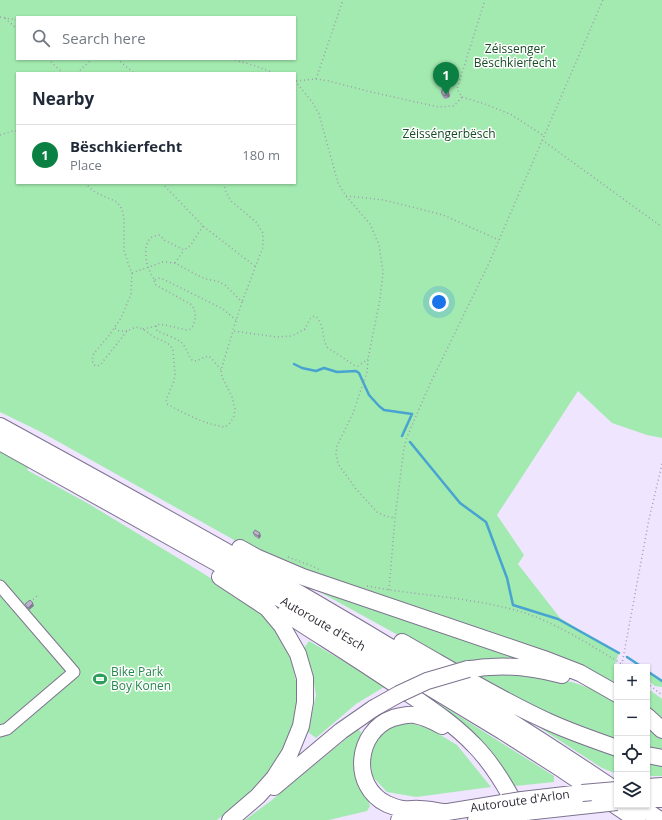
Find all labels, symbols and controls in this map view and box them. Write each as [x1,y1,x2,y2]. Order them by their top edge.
search box [16,16,296,60]
icon: search [30,27,52,49]
text: Search here [62,28,146,48]
park label: Zéissenger Bëschkierfecht [474,40,556,71]
pin: 1 [433,62,459,95]
text: Nearby [32,87,94,110]
park label: Zéisséngerbësch [402,125,496,142]
text: Bëschkierfecht [70,136,182,156]
text: 1 [41,146,49,164]
text: 180 m [242,146,280,164]
text: Place [70,156,102,174]
your location [429,292,449,312]
street label: Autoroute d'Esch [278,592,369,655]
place label: Bike Park Boy Konen [111,663,171,694]
map controls [614,664,650,808]
button: + [614,664,650,700]
sports icon: Bike Park Boy Konen [92,671,108,687]
button: − [614,700,650,736]
button: locate [614,736,650,772]
button: layers [614,772,650,808]
street label: Autoroute d'Arlon [469,785,571,816]

